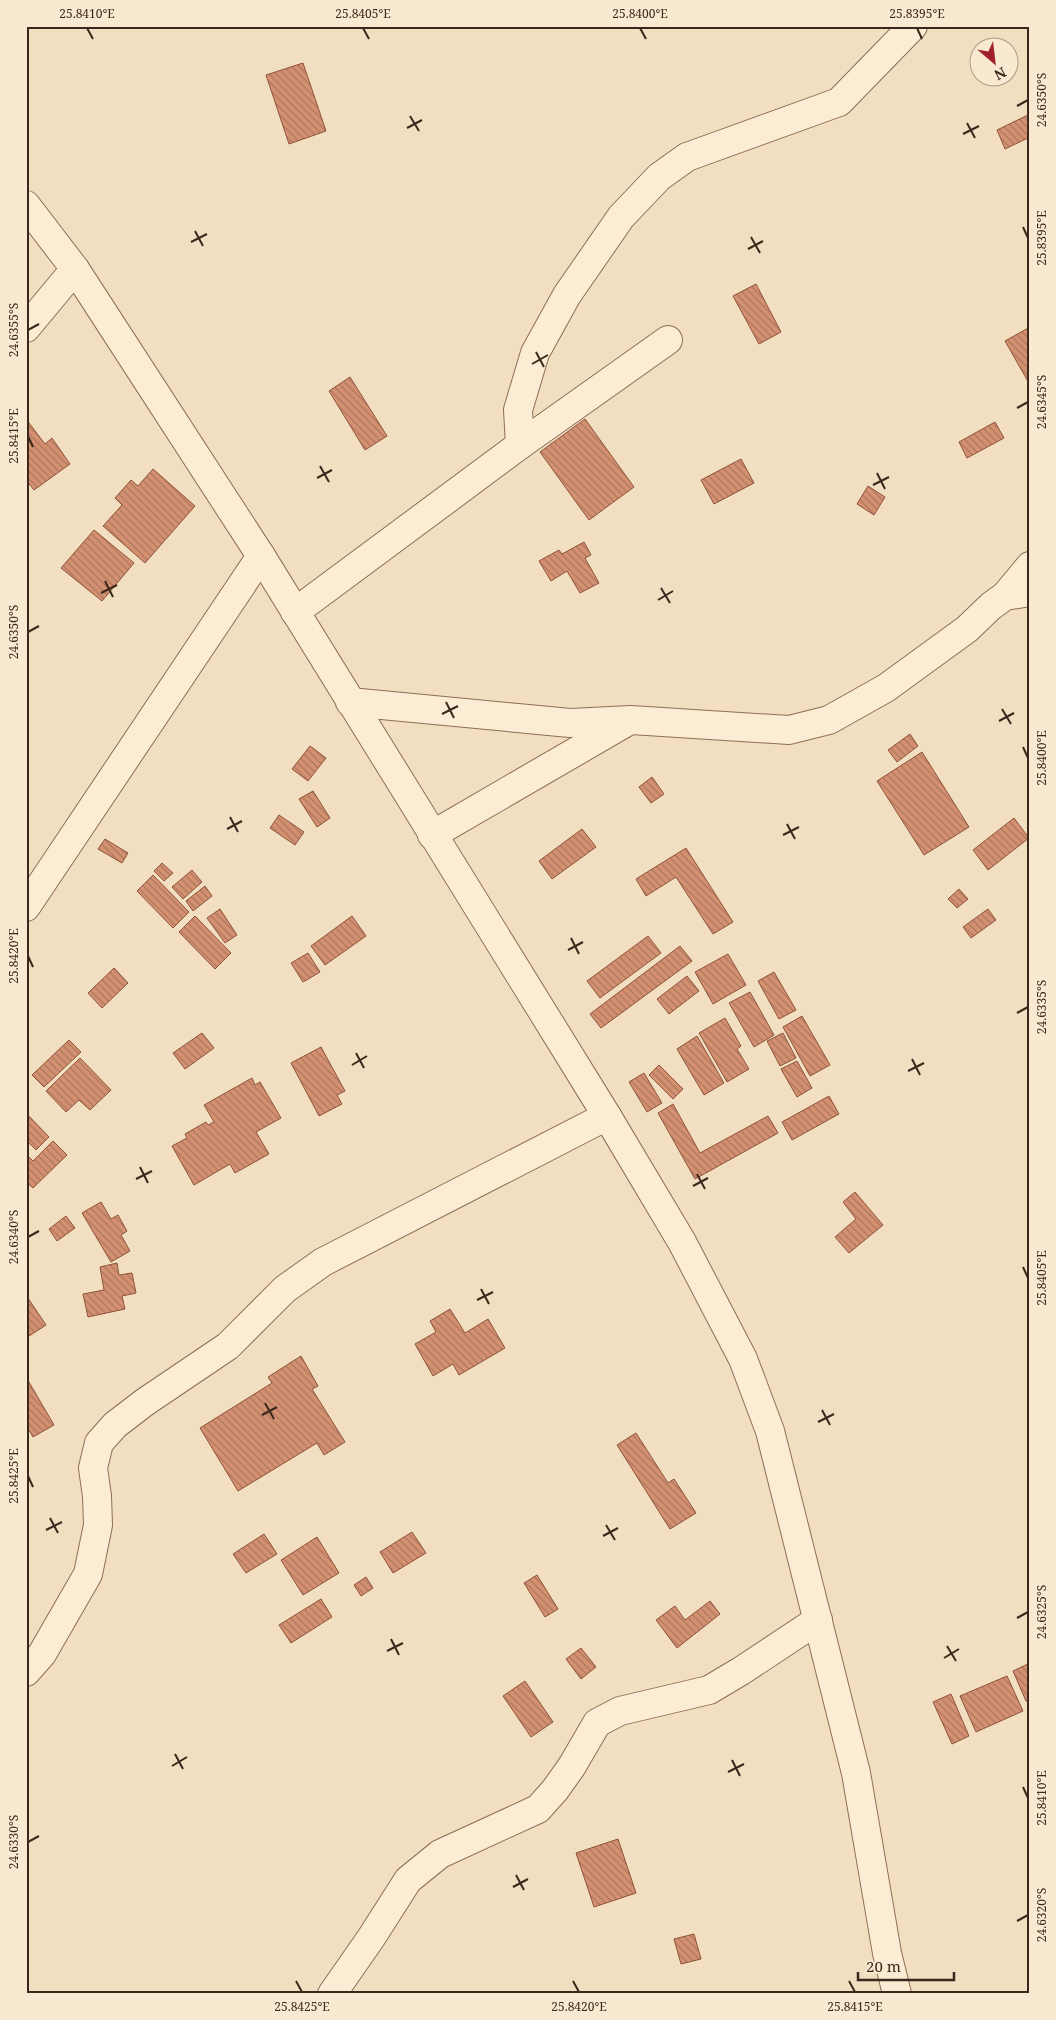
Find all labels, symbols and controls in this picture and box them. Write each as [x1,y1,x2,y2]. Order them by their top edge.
text: 25.8410°E [59,5,115,22]
text: 25.8405°E [335,5,391,22]
text: 25.8400°E [612,5,668,22]
text: 25.8395°E [889,5,945,22]
north arrow [968,38,1018,88]
text: N [991,63,1010,85]
text: 24.6350°S [1033,73,1050,127]
text: 25.8395°E [1033,210,1050,266]
text: 24.6355°S [5,303,22,357]
text: 24.6345°S [1033,375,1050,429]
text: 25.8415°E [5,408,22,464]
text: 24.6350°S [5,605,22,659]
text: 25.8400°E [1033,730,1050,786]
text: 25.8420°E [5,928,22,984]
text: 24.6335°S [1033,980,1050,1034]
text: 24.6340°S [5,1210,22,1264]
text: 25.8405°E [1033,1250,1050,1306]
text: 25.8425°E [5,1448,22,1504]
text: 24.6325°S [1033,1585,1050,1639]
text: 25.8410°E [1033,1770,1050,1826]
text: 24.6330°S [5,1815,22,1869]
text: 24.6320°S [1033,1888,1050,1942]
scale bar [858,1950,955,1982]
text: 20 m [866,1956,901,1976]
text: 25.8425°E [274,1998,330,2015]
text: 25.8420°E [551,1998,607,2015]
text: 25.8415°E [827,1998,883,2015]

